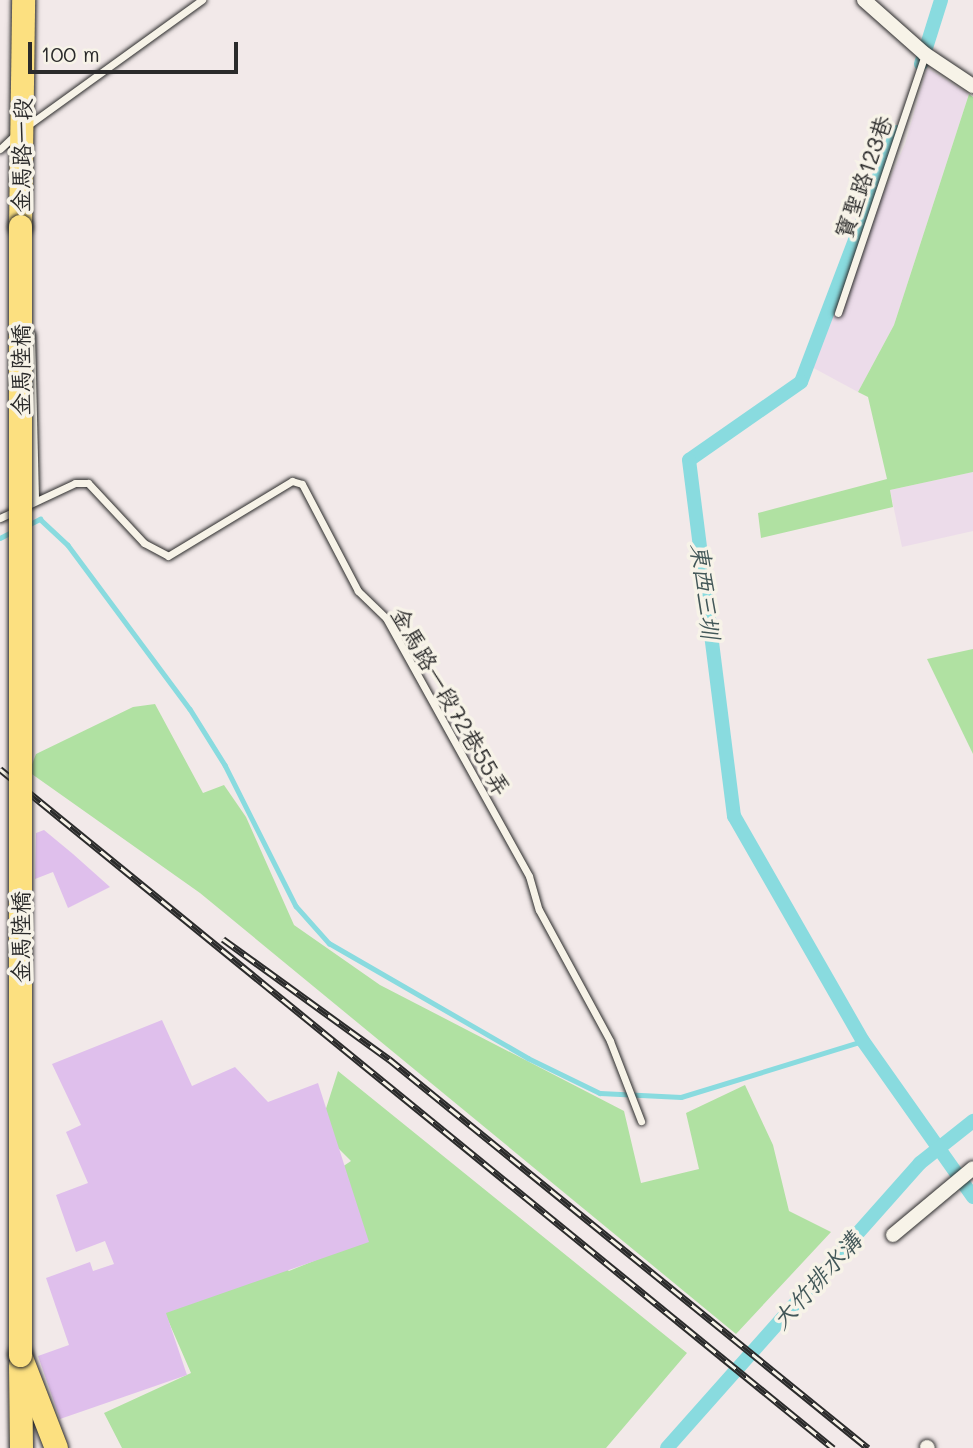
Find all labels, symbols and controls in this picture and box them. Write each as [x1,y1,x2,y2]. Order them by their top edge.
scale bar [32,28,242,72]
text: 100 m [41,40,100,67]
street label: 金馬路一段 [6,97,36,213]
street label: 寶聖路123巷 [829,112,897,242]
street label: 金馬陸橋 [6,324,34,416]
water label: 東西三圳 [686,542,726,640]
street label: 金馬路一段72巷55弄 [386,602,516,800]
street label: 金馬陸橋 [6,891,34,983]
water label: 大竹排水溝 [765,1226,867,1334]

